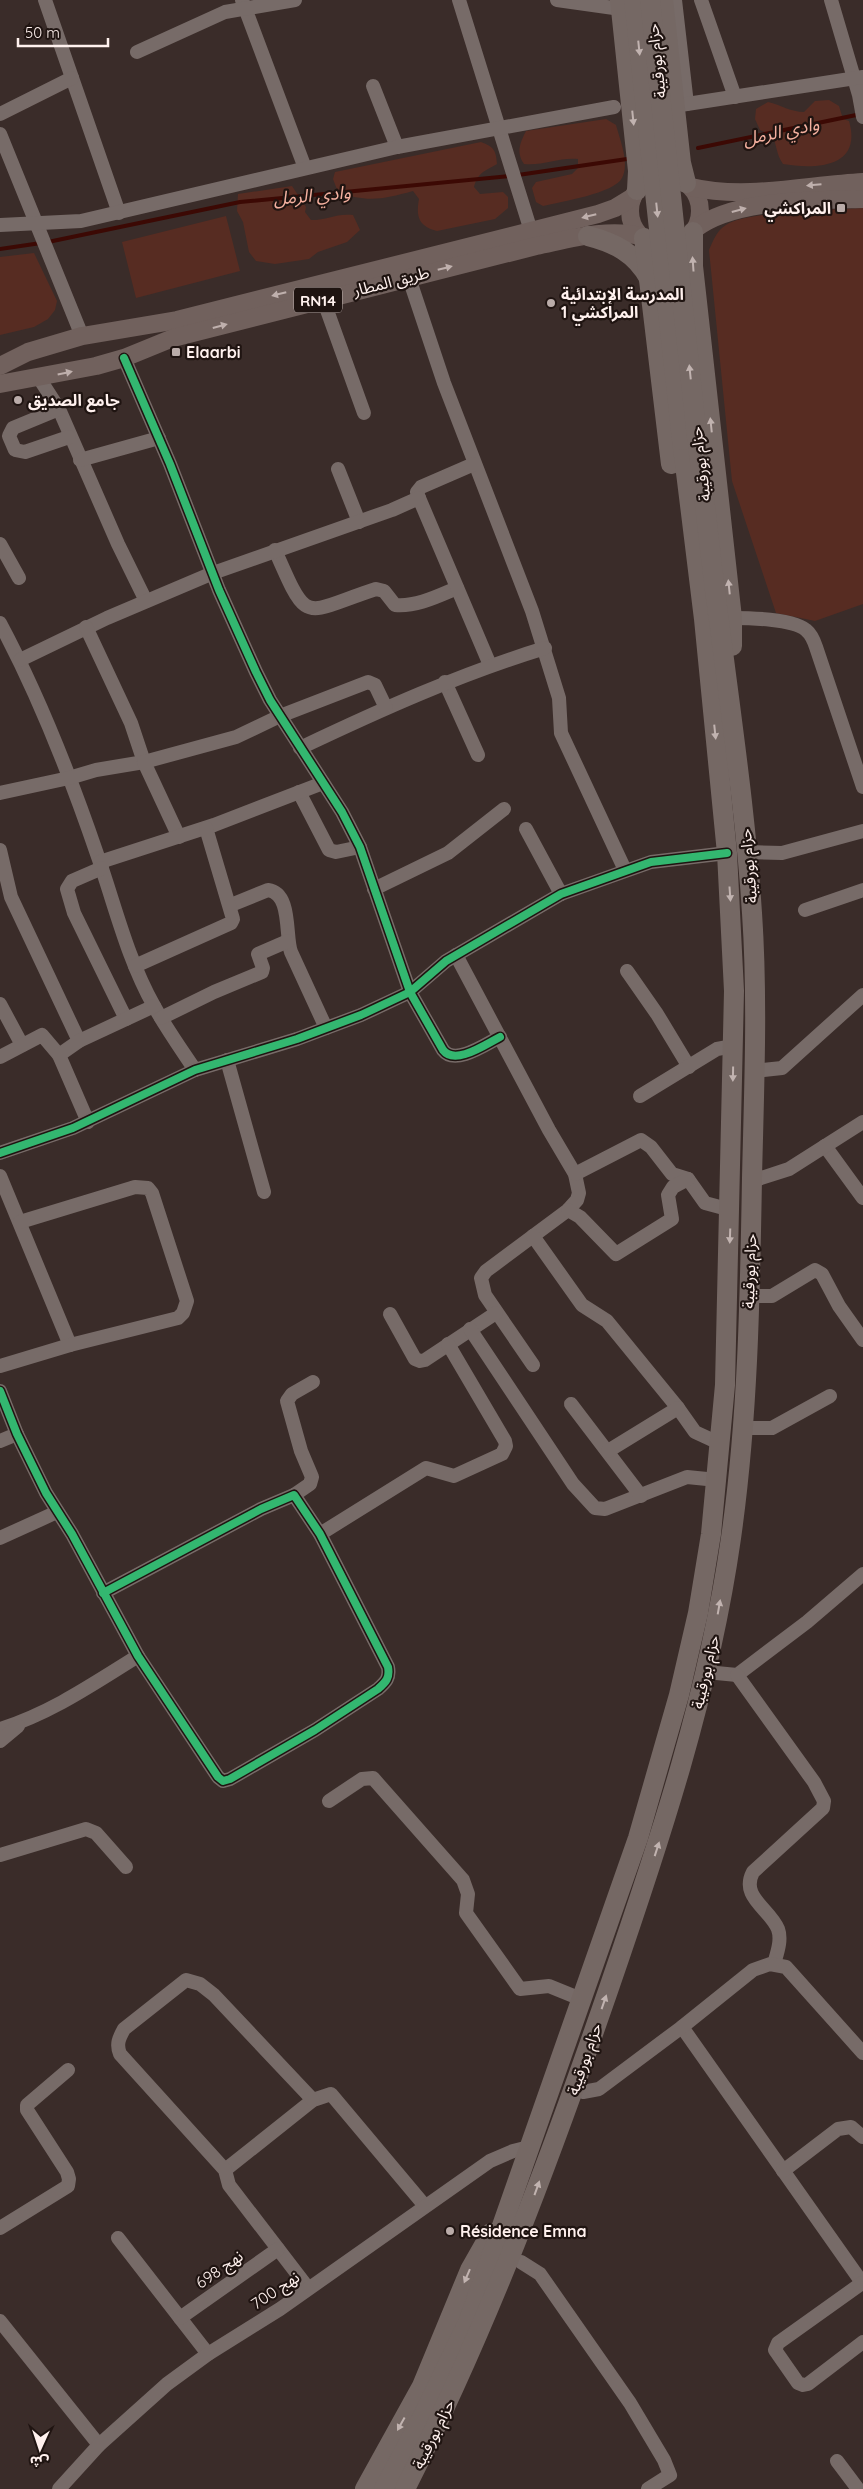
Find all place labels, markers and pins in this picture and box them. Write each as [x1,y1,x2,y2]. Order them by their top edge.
place label: المراكشي [764,198,831,222]
marker: المراكشي [835,202,847,214]
place label: المدرسة الإبتدائية المراكشي 1 [561,284,684,326]
marker: المدرسة الإبتدائية المراكشي 1 [545,297,557,309]
place label: Elaarbi [186,342,241,362]
marker: Elaarbi [170,346,182,358]
place label: جامع الصديق [28,390,120,413]
marker: جامع الصديق [12,394,24,406]
place label: Résidence Emna [460,2221,587,2241]
marker: Résidence Emna [444,2225,456,2237]

